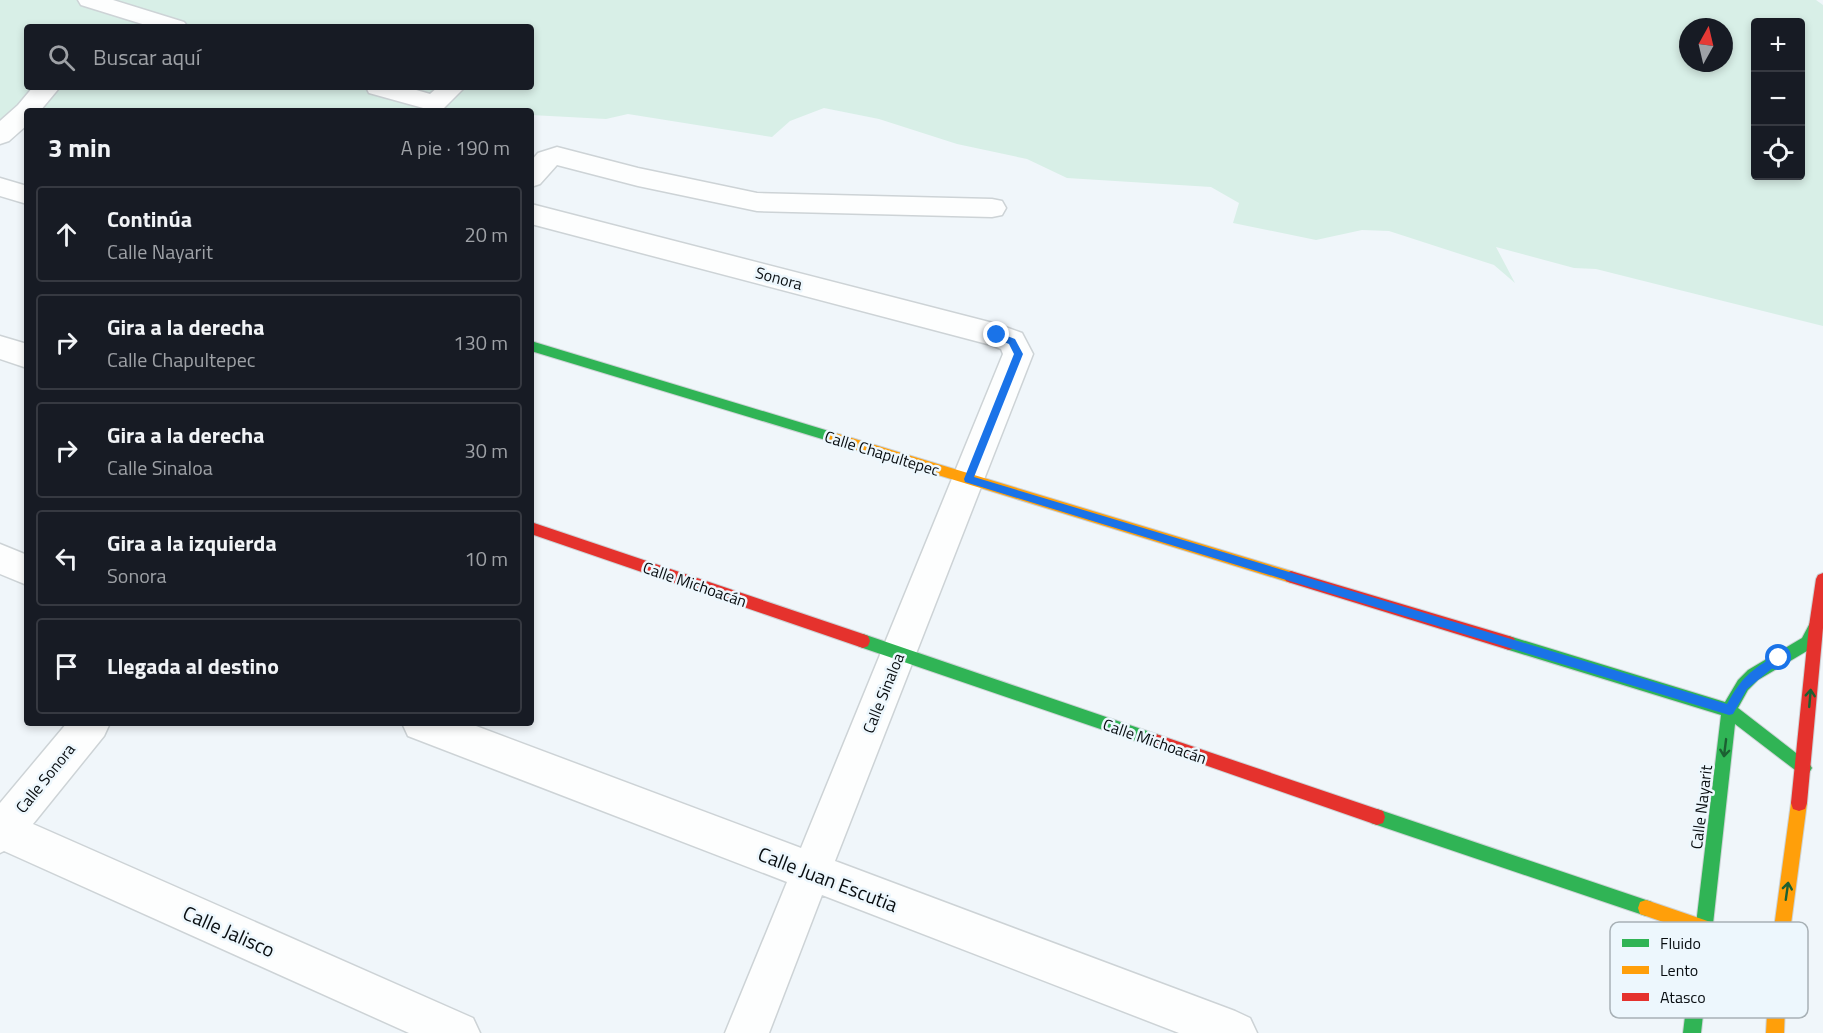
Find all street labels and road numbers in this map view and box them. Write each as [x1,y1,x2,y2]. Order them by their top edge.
street label: Sonora [753,260,805,296]
street label: Calle Chapultepec [822,424,942,482]
street label: Calle Michoacán [640,555,750,613]
street label: Calle Sinaloa [856,649,910,737]
street label: Calle Michoacán [1100,712,1210,770]
street label: Calle Sonora [9,738,81,818]
street label: Calle Nayarit [1684,763,1718,851]
street label: Calle Juan Escutia [754,838,902,920]
street label: Calle Jalisco [178,897,280,965]

